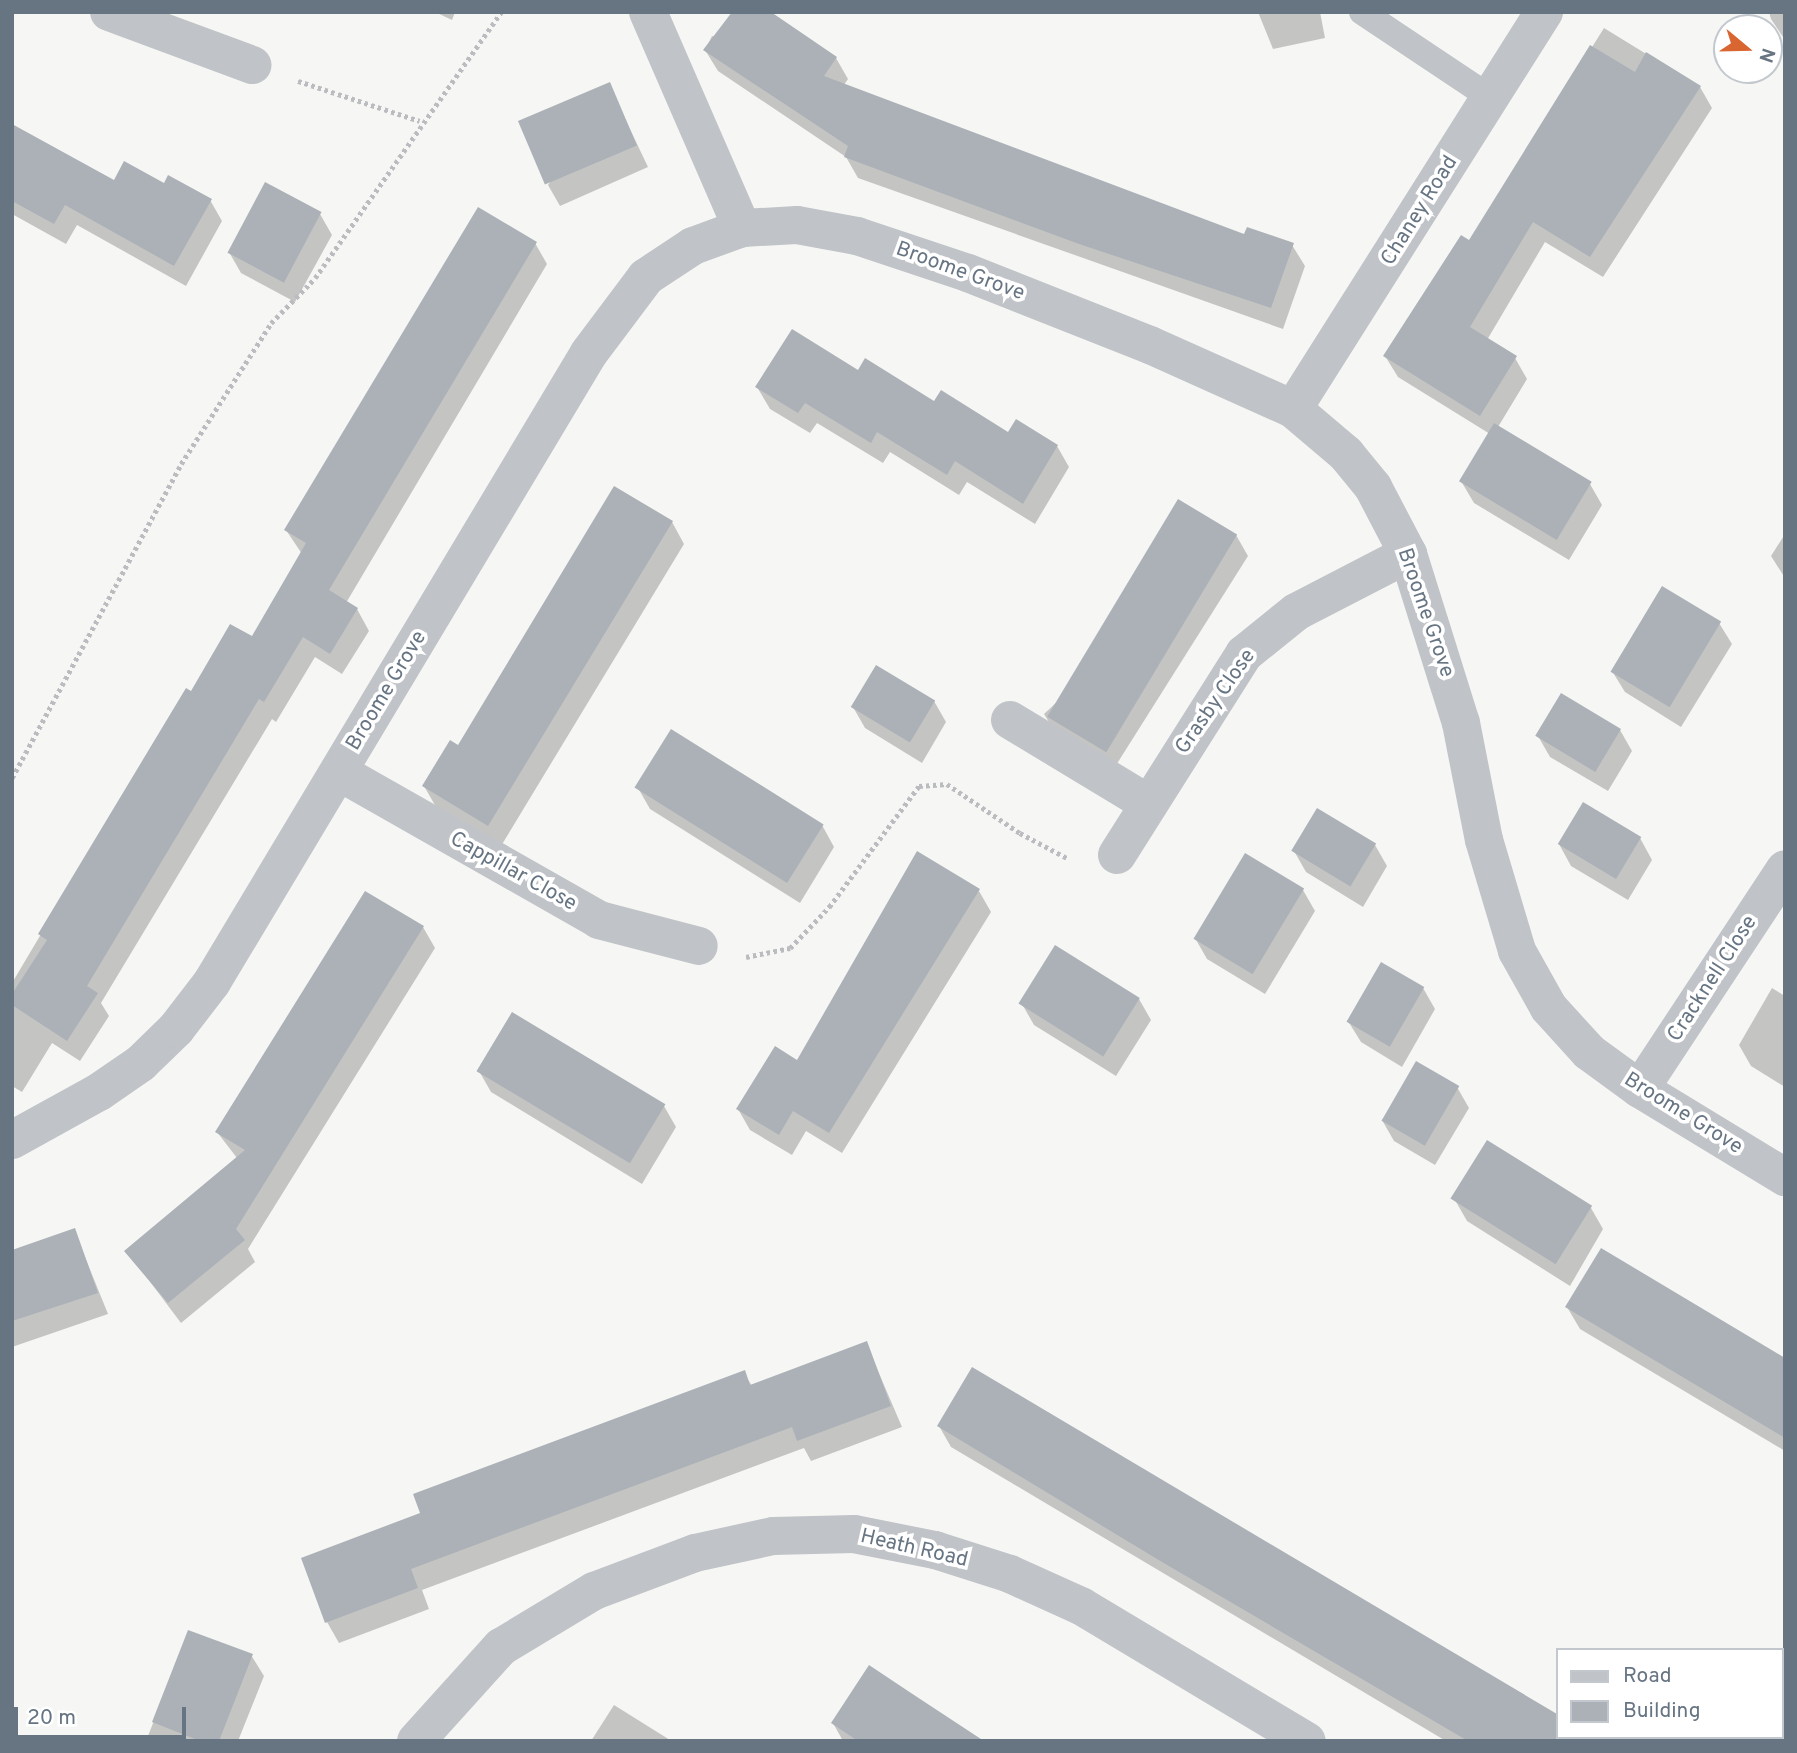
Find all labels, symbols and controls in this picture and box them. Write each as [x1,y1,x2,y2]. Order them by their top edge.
north arrow [1713,14,1783,84]
text: N [1752,45,1780,66]
street label: Chaney Road [1376,152,1464,270]
street label: Broome Grove [892,237,1028,307]
street label: Broome Grove [1391,545,1459,681]
street label: Broome Grove [341,627,433,755]
street label: Grasby Close [1171,645,1261,759]
street label: Cappillar Close [445,827,581,917]
street label: Cracknell Close [1663,911,1763,1047]
street label: Broome Grove [1619,1068,1747,1160]
street label: Heath Road [858,1524,970,1574]
legend [1556,1648,1783,1739]
text: Road [1623,1663,1672,1690]
scale bar [18,1694,189,1738]
text: Building [1623,1698,1701,1725]
text: 20 m [27,1705,76,1732]

